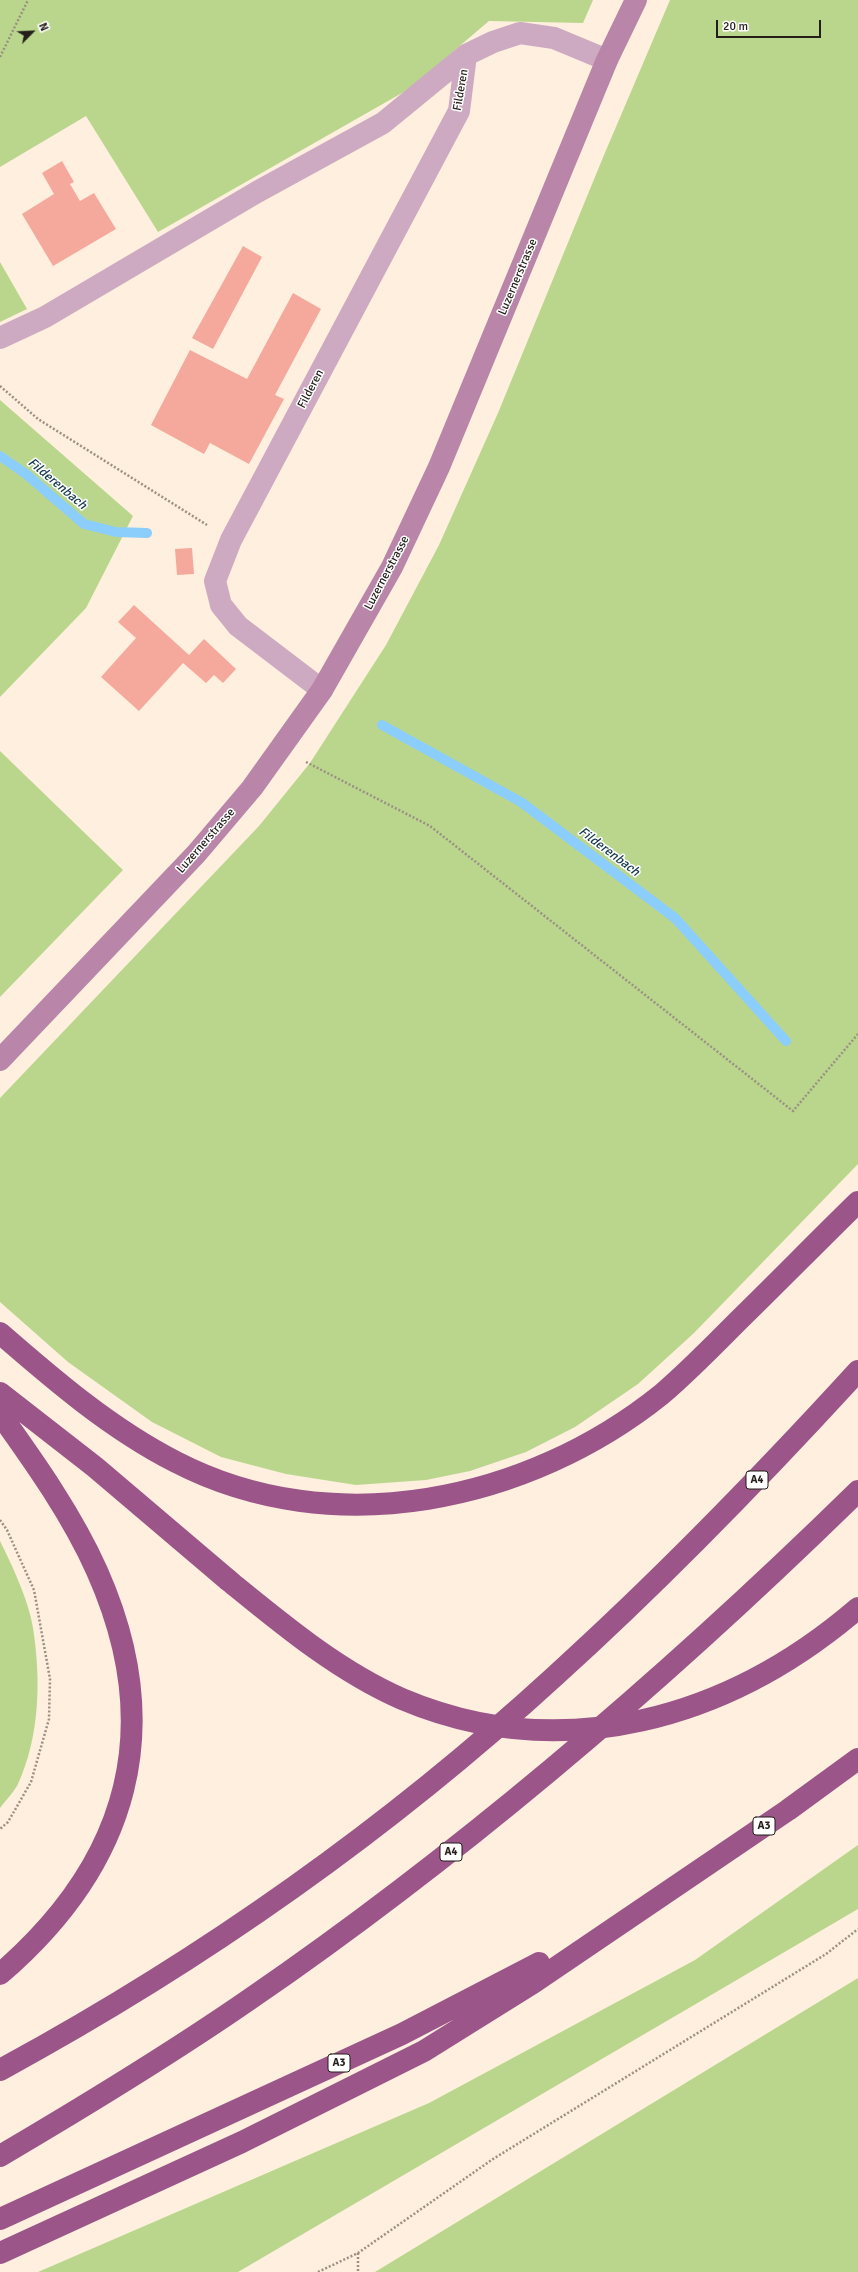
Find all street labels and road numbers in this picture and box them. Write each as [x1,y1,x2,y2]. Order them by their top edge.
street label: Filderen [450,68,472,112]
street label: Luzernerstrasse [495,237,541,317]
street label: Filderen [295,367,327,411]
street label: Luzernerstrasse [362,534,412,612]
street label: Luzernerstrasse [174,806,238,876]
road number: A4 [746,1471,768,1489]
road number: A3 [753,1817,775,1835]
road number: A4 [440,1843,462,1861]
road number: A3 [328,2054,350,2072]

